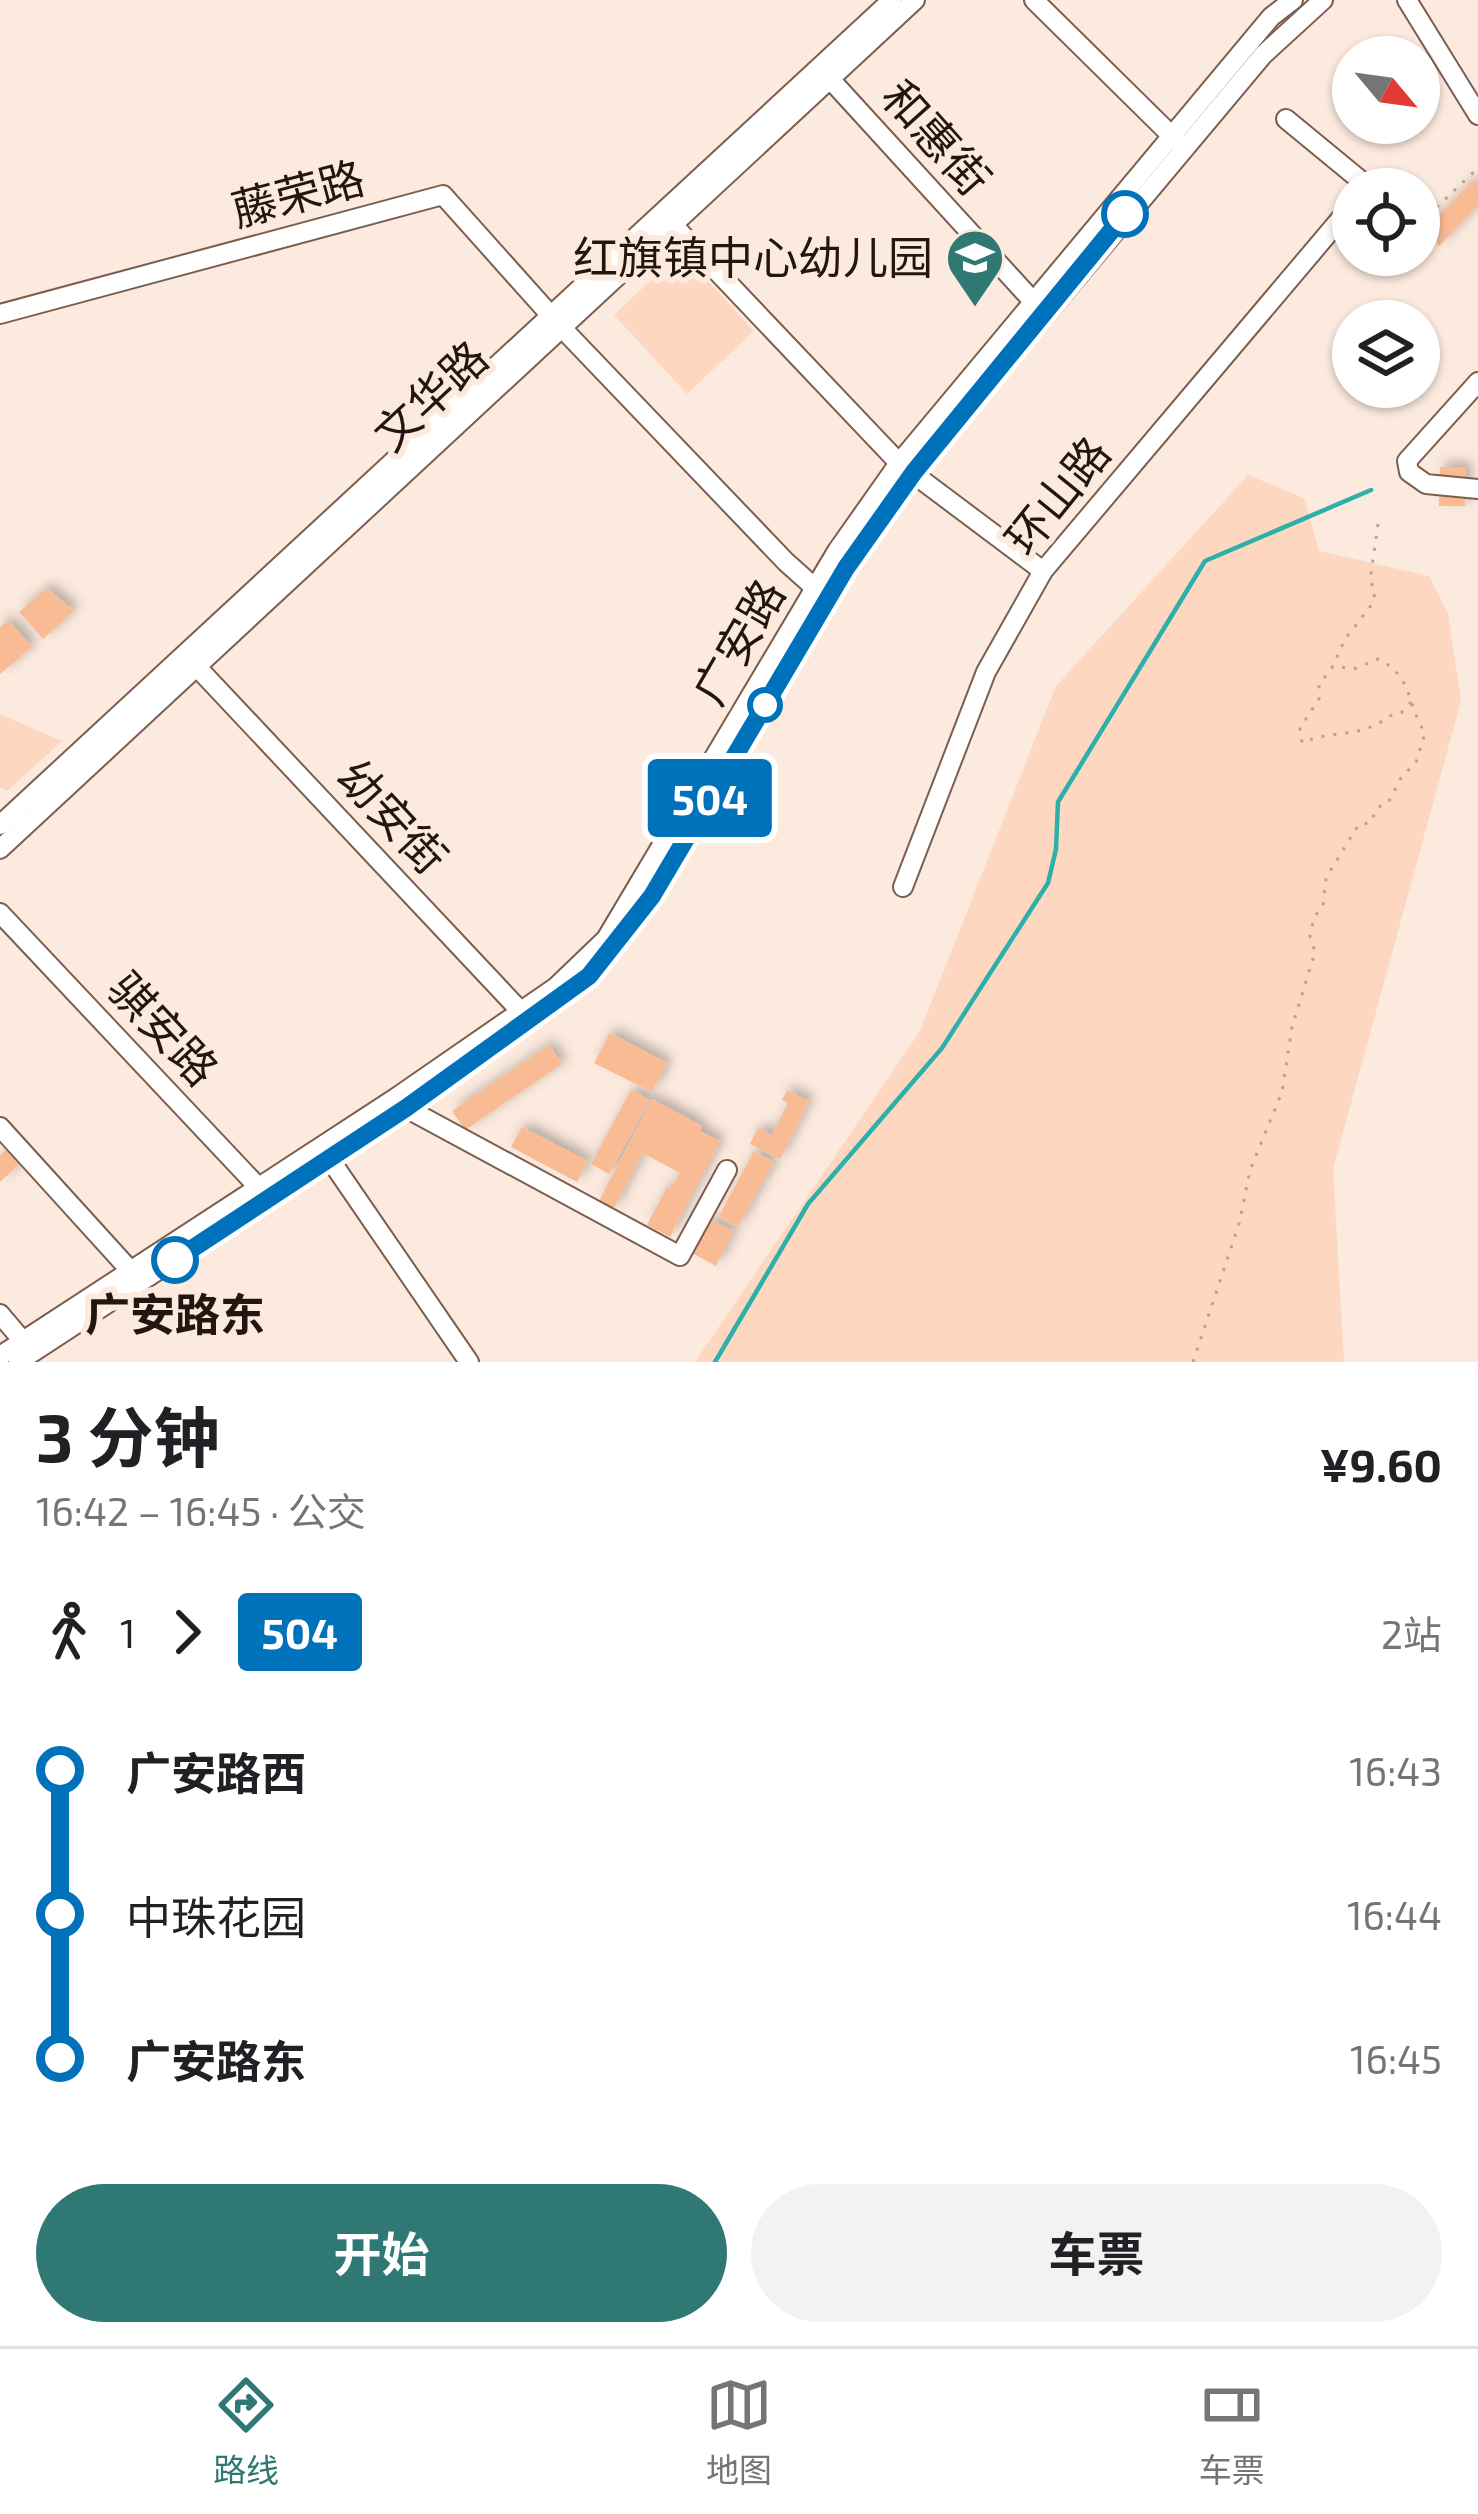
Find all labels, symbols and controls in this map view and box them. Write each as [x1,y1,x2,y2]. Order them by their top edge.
north arrow [1332,36,1440,144]
map controls [1332,36,1440,408]
street label: 和惠街 [872,68,1003,205]
street label: 藤荣路 [225,149,370,236]
button: locate [1332,168,1440,276]
unlabelled marker [1103,192,1147,236]
school or university icon: 红旗镇中心幼儿园 [944,227,1006,309]
place label: 红旗镇中心幼儿园 [573,229,933,283]
button: layers [1332,300,1440,408]
street label: 文华路 [362,329,497,460]
street label: 环山路 [993,425,1120,564]
street label: 广安路 [680,569,794,713]
unlabelled marker [749,689,781,721]
street label: 幼安街 [328,748,459,883]
line badge: 504 [641,759,779,837]
text: 504 [672,773,748,823]
street label: 骐安路 [99,960,230,1095]
marker: 广安路东 [153,1238,197,1282]
place label: 广安路东 [85,1286,265,1340]
text: 3 分钟 [36,1396,220,1475]
text: ¥9.60 [1320,1437,1442,1491]
text: 16:42 – 16:45 · 公交 [36,1487,366,1534]
icon: walk [36,1599,102,1665]
icon: forward [154,1599,220,1665]
text: 504 [262,1607,338,1657]
text: 1 [120,1609,136,1656]
text: 2站 [1381,1610,1442,1657]
text: 广安路西 [126,1745,306,1799]
text: 16:43 [1349,1747,1442,1794]
text: 中珠花园 [126,1889,306,1943]
text: 16:44 [1347,1891,1442,1938]
text: 广安路东 [126,2033,306,2087]
text: 16:45 [1350,2035,1442,2082]
button: 开始 [36,2184,727,2322]
button: 车票 [751,2184,1442,2322]
tab: 路线 [213,2372,279,2492]
tab: 地图 [706,2372,772,2492]
tab: 车票 [1199,2372,1265,2492]

